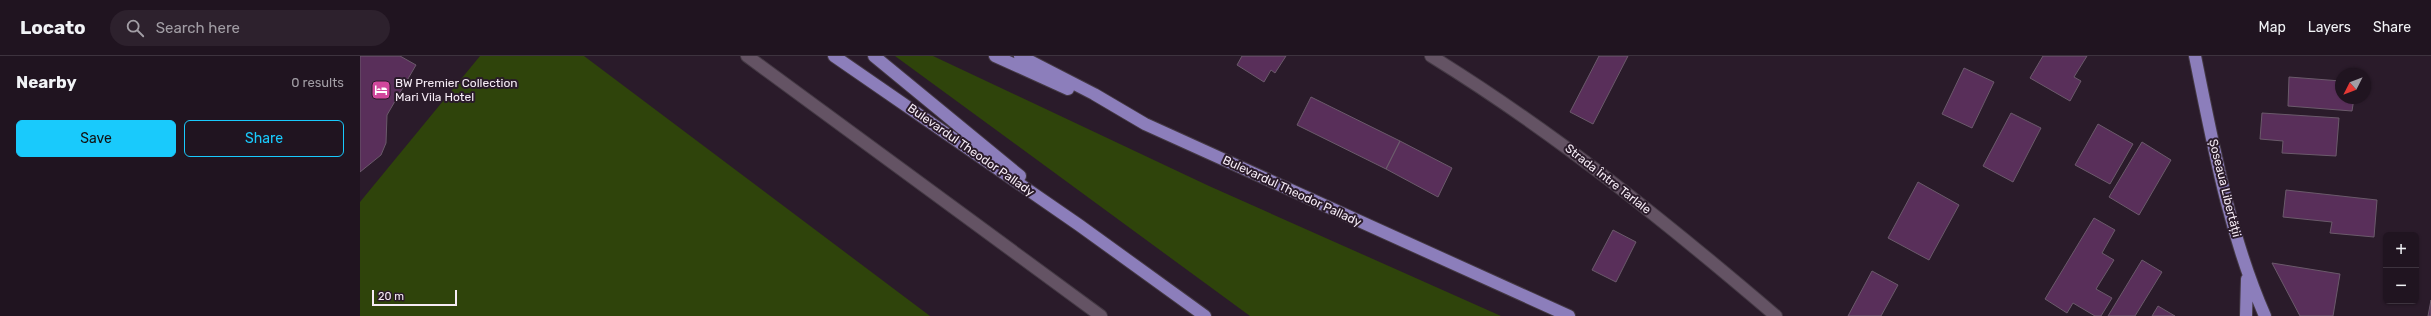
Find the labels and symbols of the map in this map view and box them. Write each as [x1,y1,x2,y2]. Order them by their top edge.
north arrow [2335,68,2371,104]
place label: BW Premier Collection Mari Vila Hotel [395,76,518,104]
hotel icon: BW Premier Collection Mari Vila Hotel [370,79,392,101]
street label: Bulevardul Theodor Pallady [905,101,1037,199]
street label: Șoseaua Libertății [2206,138,2244,239]
street label: Strada Între Tarlale [1562,141,1654,217]
street label: Bulevardul Theodor Pallady [1220,153,1364,229]
scale bar [372,288,457,307]

